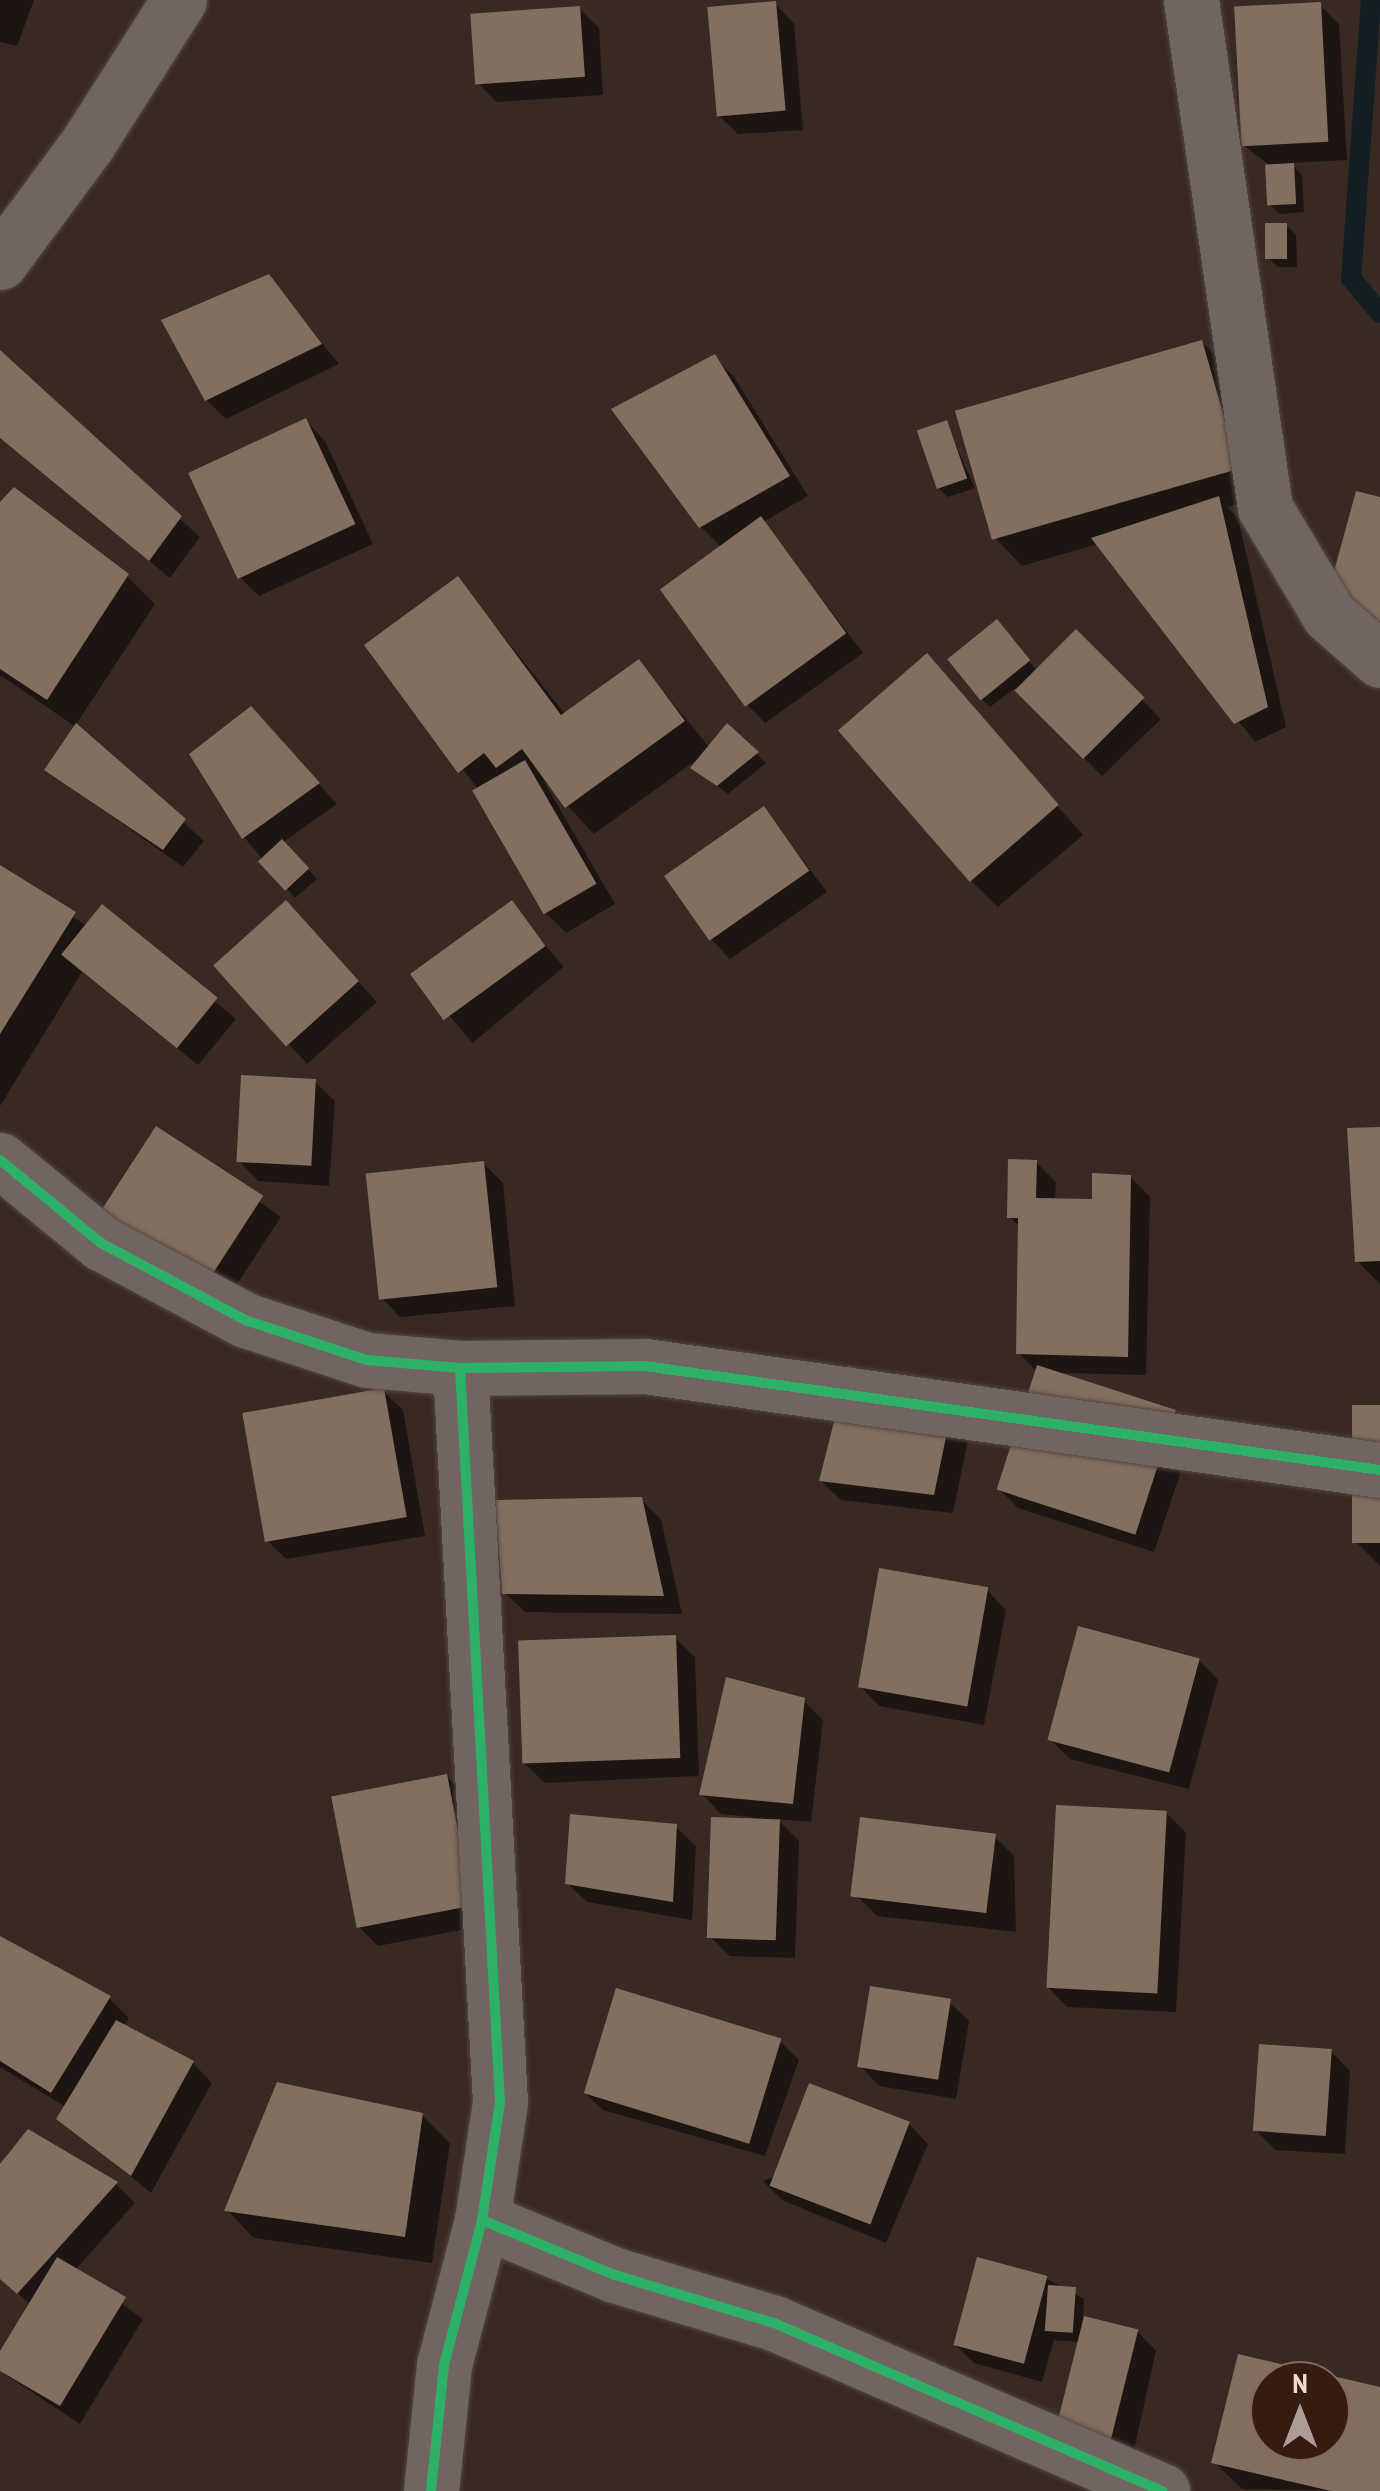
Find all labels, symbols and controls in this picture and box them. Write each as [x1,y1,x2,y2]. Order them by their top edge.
north arrow [1250,2361,1350,2461]
text: N [1292,2364,1308,2401]

